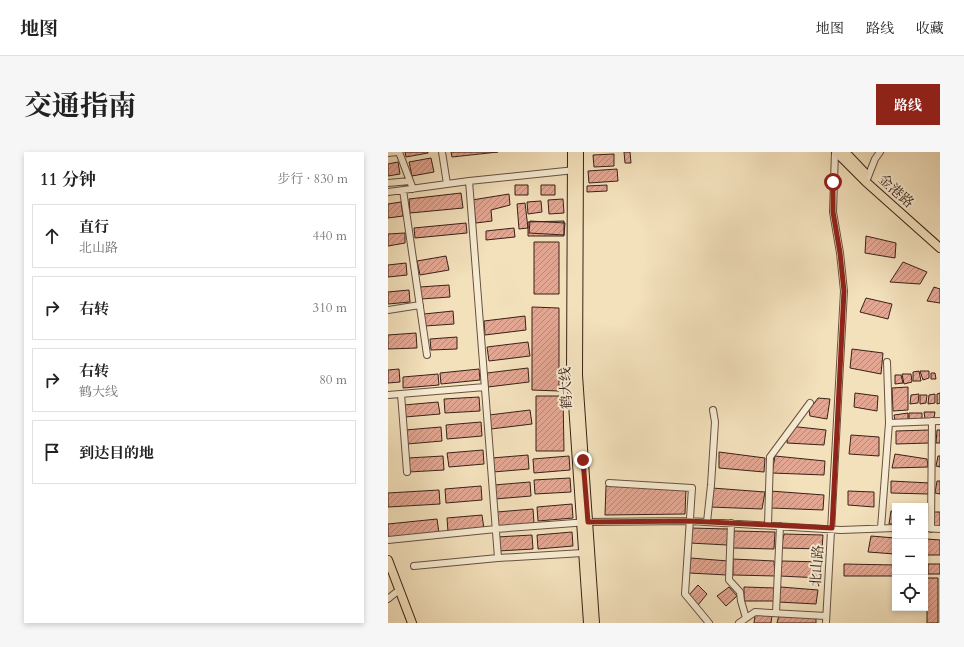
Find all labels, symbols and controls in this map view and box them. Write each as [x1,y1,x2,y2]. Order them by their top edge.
text: 地图 [20,16,58,42]
text: 地图 [816,19,844,38]
text: 路线 [866,19,894,38]
text: 收藏 [916,19,944,38]
button: 路线 [876,84,940,125]
text: 交通指南 [24,87,136,125]
text: 11 分钟 [40,168,96,191]
text: 步行 · 830 m [277,170,348,188]
street label: 金港路 [874,170,918,212]
route start [824,173,842,191]
text: 直行 [79,217,109,237]
icon: ahead [41,225,63,247]
text: 440 m [313,227,347,245]
text: 北山路 [79,239,118,257]
icon: right [41,297,63,319]
text: 右转 [79,299,109,319]
text: 310 m [313,299,347,317]
text: 右转 [79,361,109,381]
street label: 鹤大线 [555,367,577,409]
icon: right [41,369,63,391]
text: 80 m [319,371,347,389]
text: 鹤大线 [79,383,118,401]
icon: arrive [41,441,63,463]
text: 到达目的地 [79,443,154,463]
route end [574,451,592,469]
map controls [892,503,928,611]
button: + [892,503,928,539]
button: − [892,539,928,575]
street label: 北山路 [806,544,828,588]
button: locate [892,575,928,611]

